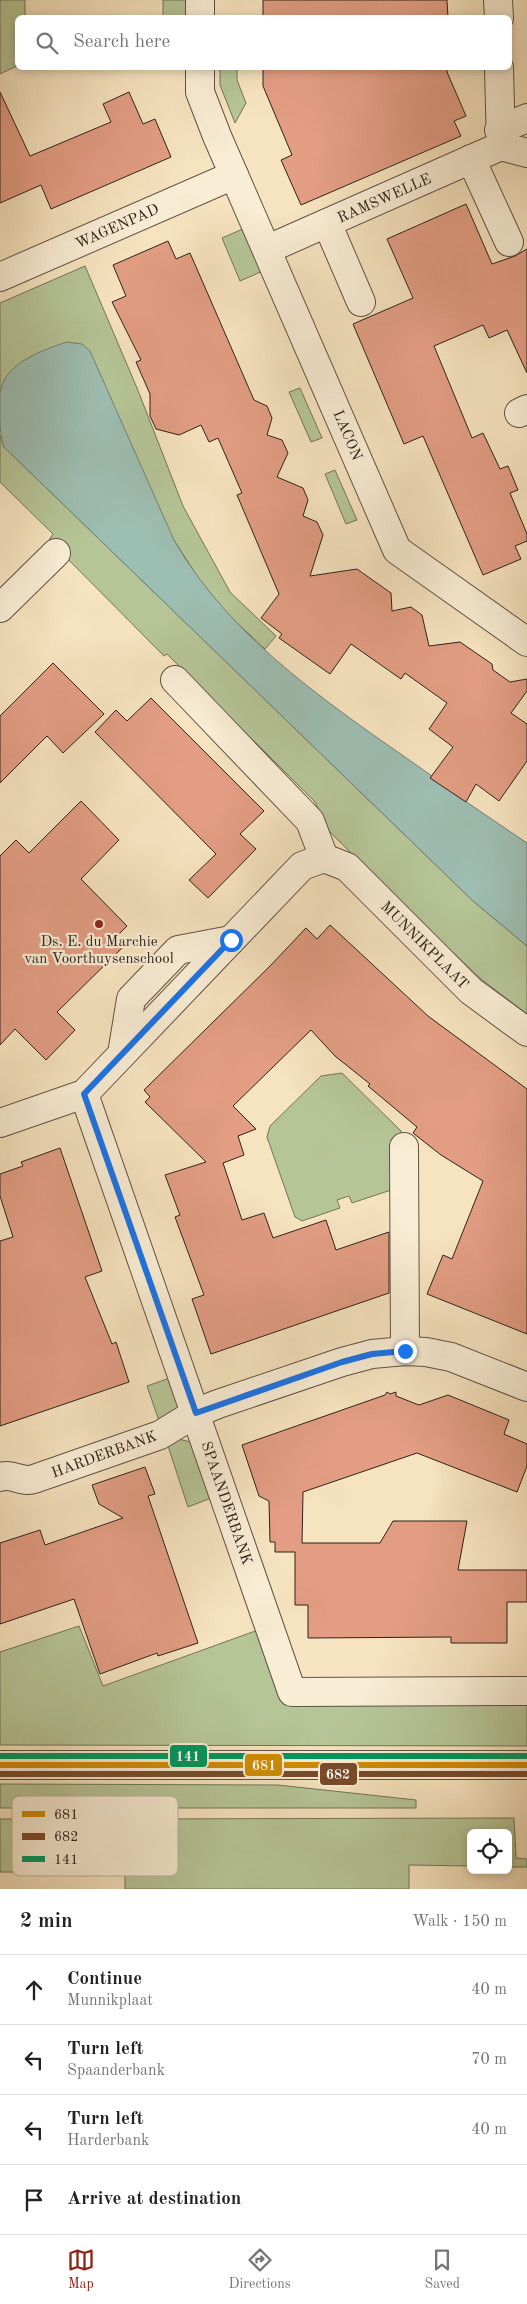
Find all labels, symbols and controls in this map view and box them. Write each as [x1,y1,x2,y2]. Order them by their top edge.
search box [15,15,512,70]
icon: search [33,29,61,57]
text: Search here [73,33,170,52]
street label: RAMSWELLE [335,172,434,227]
street label: WAGENPAD [74,202,162,252]
street label: LACON [329,408,364,463]
street label: MUNNIKPLAAT [377,899,471,993]
marker: Ds. E. du Marchie van Voorthuysenschool [93,918,105,930]
route start [220,929,243,952]
place label: Ds. E. du Marchie van Voorthuysenschool [24,935,174,967]
route end [394,1340,417,1363]
street label: HARDERBANK [50,1429,159,1481]
street label: SPAANDERBANK [197,1440,254,1567]
line badge: 141 [169,1744,208,1768]
text: 141 [176,1750,200,1764]
line badge: 681 [244,1753,283,1777]
text: 681 [252,1759,276,1773]
line badge: 682 [319,1762,358,1786]
text: 682 [326,1768,350,1782]
legend [12,1796,178,1876]
text: 681 [54,1808,78,1822]
map controls [467,1829,512,1874]
button: locate [467,1829,512,1874]
text: 682 [54,1830,78,1844]
text: 141 [54,1853,78,1867]
text: 2 min [20,1911,73,1932]
text: Walk · 150 m [412,1914,507,1930]
text: Continue [67,1970,142,1989]
icon: ahead [20,1976,48,2004]
text: 40 m [471,1982,507,1998]
text: Munnikplaat [67,1993,153,2009]
text: Turn left [67,2040,144,2059]
icon: left [20,2046,48,2074]
text: 70 m [471,2052,507,2068]
text: Spaanderbank [67,2063,165,2079]
text: Turn left [67,2110,144,2129]
icon: left [20,2116,48,2144]
text: 40 m [471,2122,507,2138]
text: Harderbank [67,2133,149,2149]
icon: arrive [20,2186,48,2214]
text: Arrive at destination [67,2190,241,2209]
tab: Map [67,2246,95,2293]
tab: Directions [229,2246,291,2293]
tab: Saved [424,2246,460,2293]

